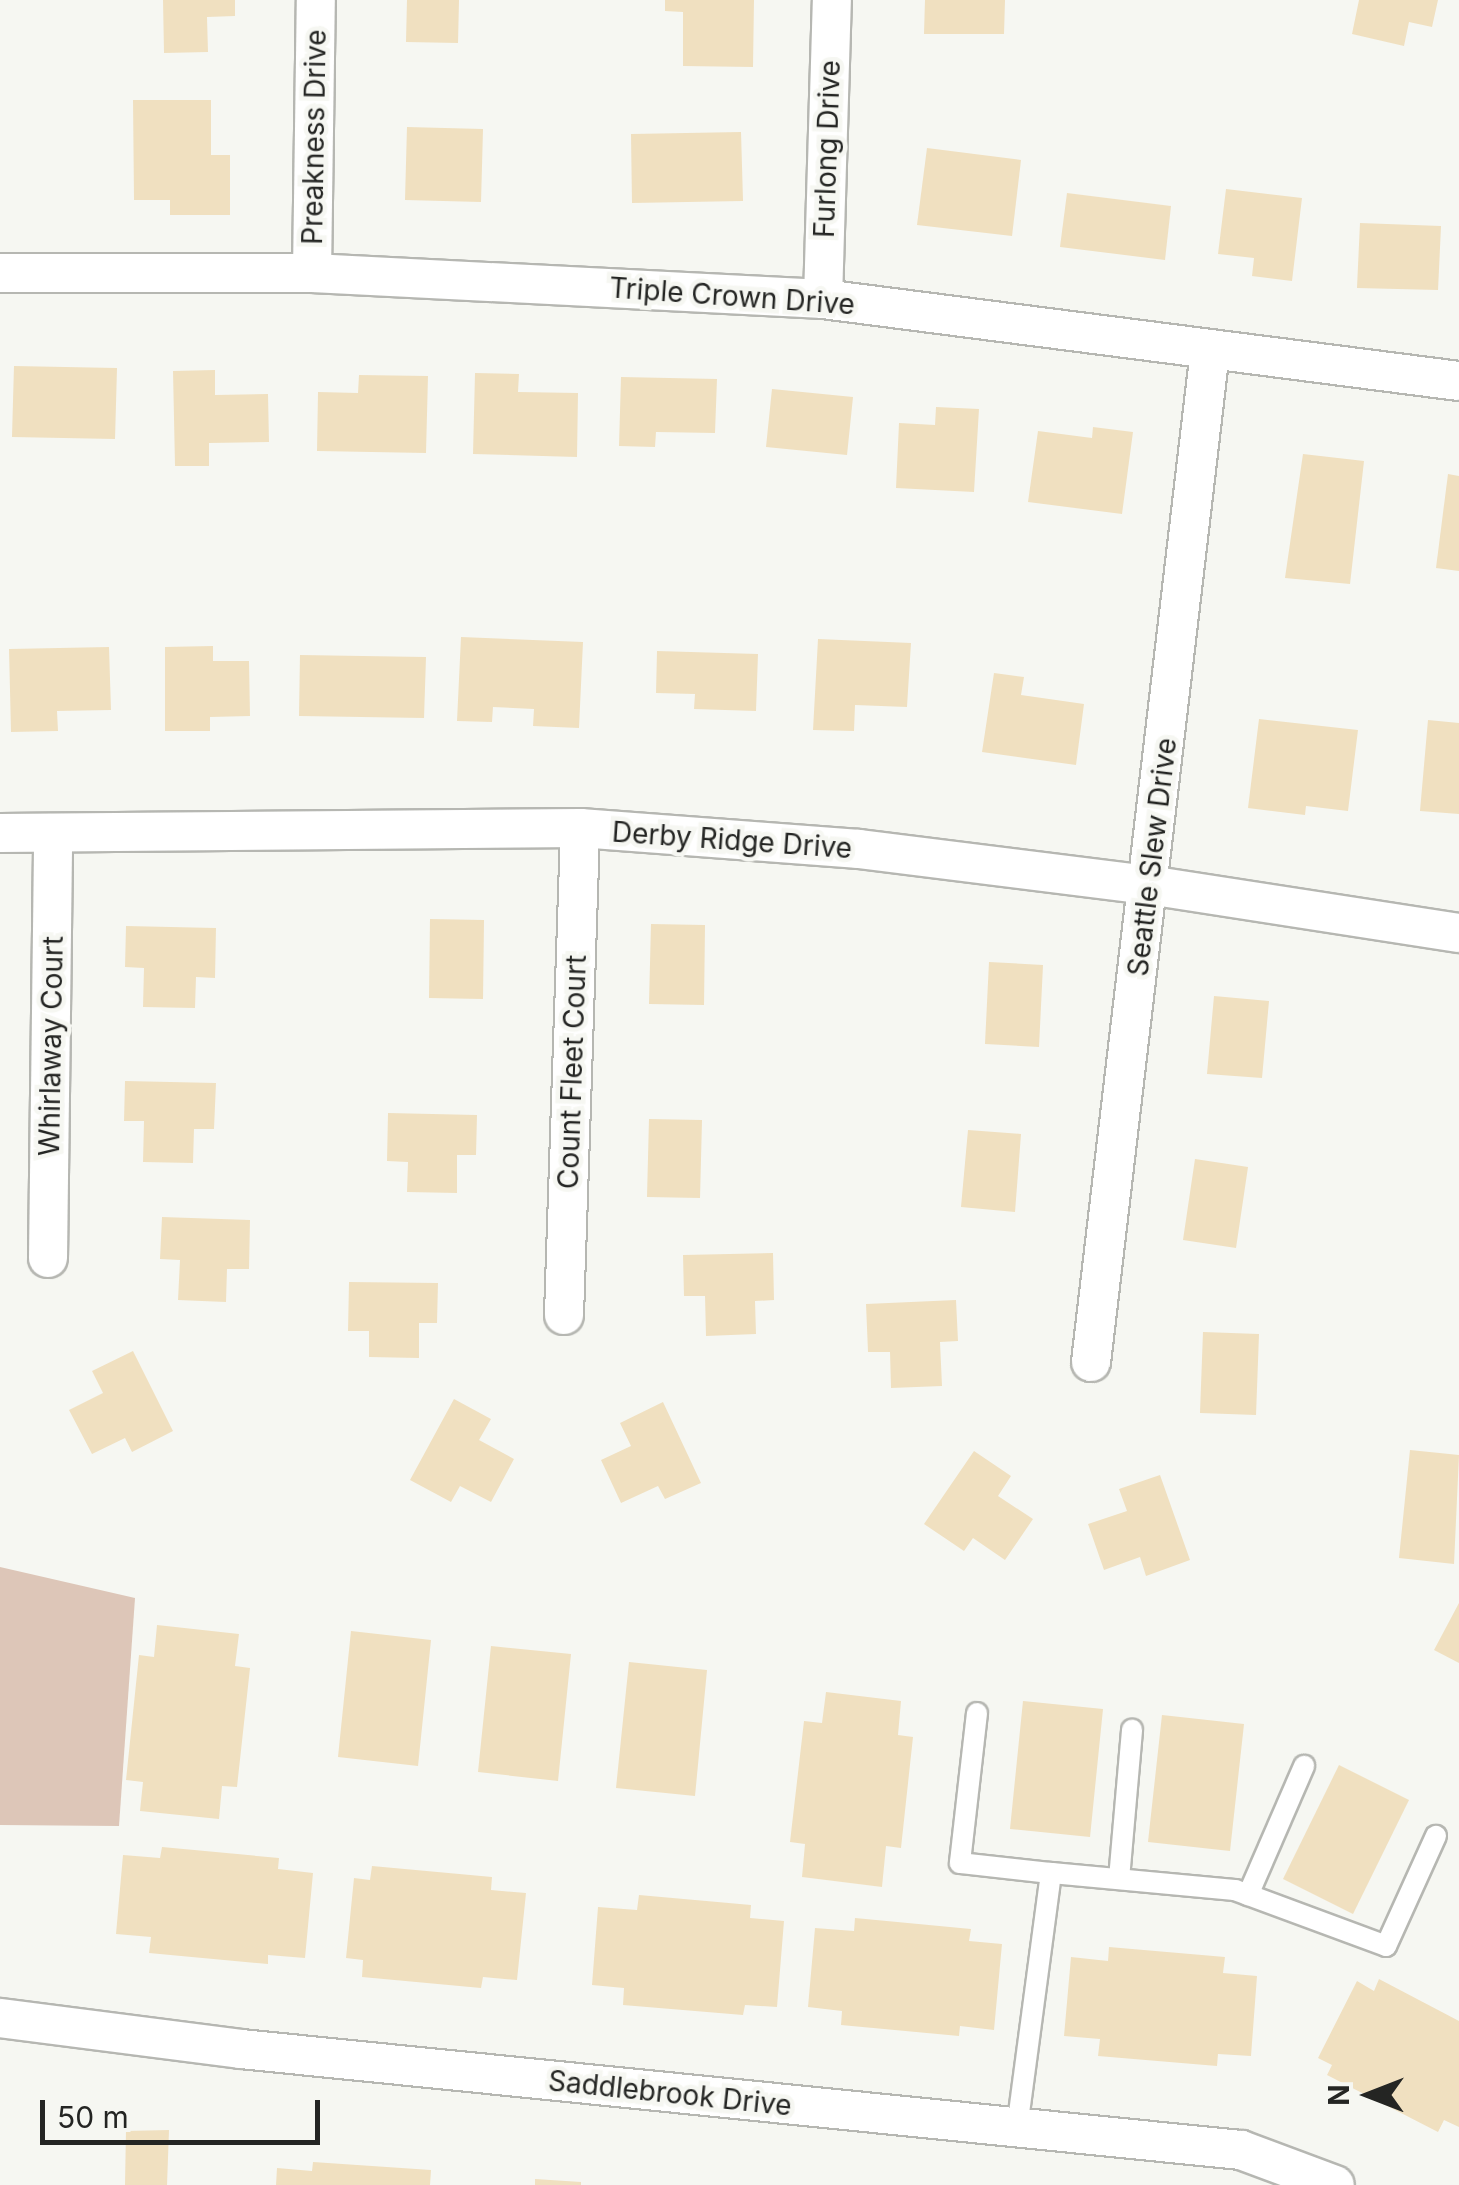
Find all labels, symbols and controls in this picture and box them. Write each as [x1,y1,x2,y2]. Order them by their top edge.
street label: Preakness Drive [295,29,333,245]
street label: Furlong Drive [807,60,847,238]
street label: Triple Crown Drive [608,271,856,321]
street label: Seattle Slew Drive [1121,736,1183,978]
street label: Derby Ridge Drive [611,815,853,865]
street label: Whirlaway Court [32,936,70,1156]
street label: Count Fleet Court [551,954,593,1190]
north arrow [1319,2045,1419,2145]
street label: Saddlebrook Drive [547,2064,793,2122]
scale bar [45,2080,325,2142]
text: N [1322,2084,1356,2106]
text: 50 m [57,2099,129,2135]

